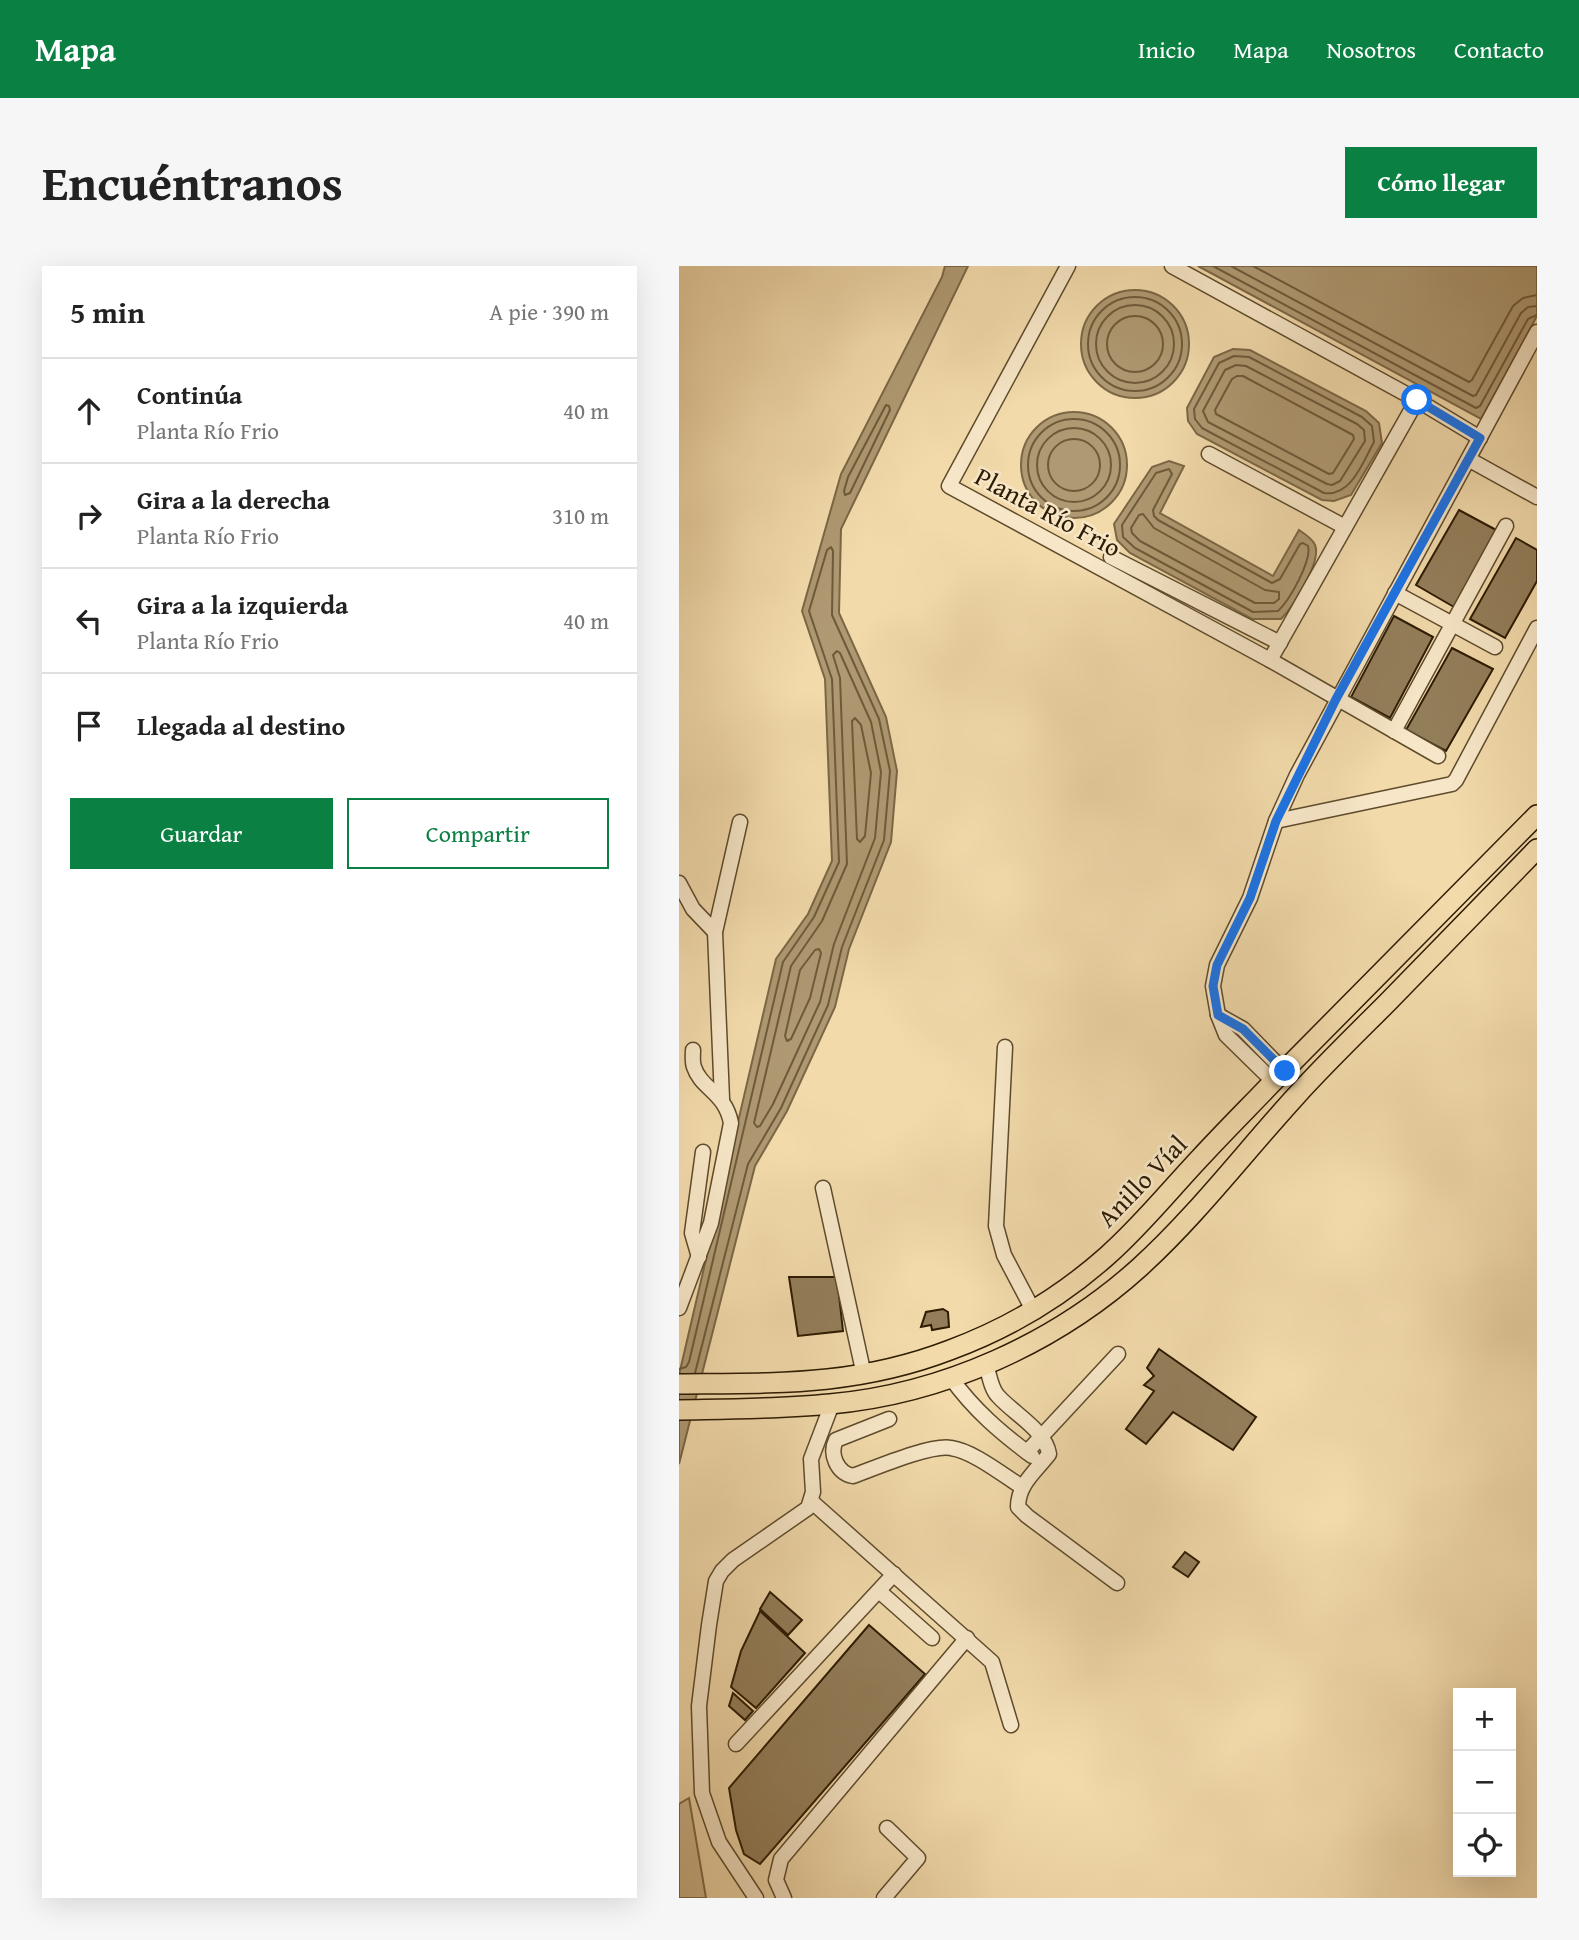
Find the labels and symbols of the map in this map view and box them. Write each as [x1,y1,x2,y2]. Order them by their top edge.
route start [1401,384,1432,415]
street label: Planta Río Frio [968,457,1128,566]
route end [1269,1055,1300,1086]
street label: Anillo Víal [1088,1126,1196,1236]

